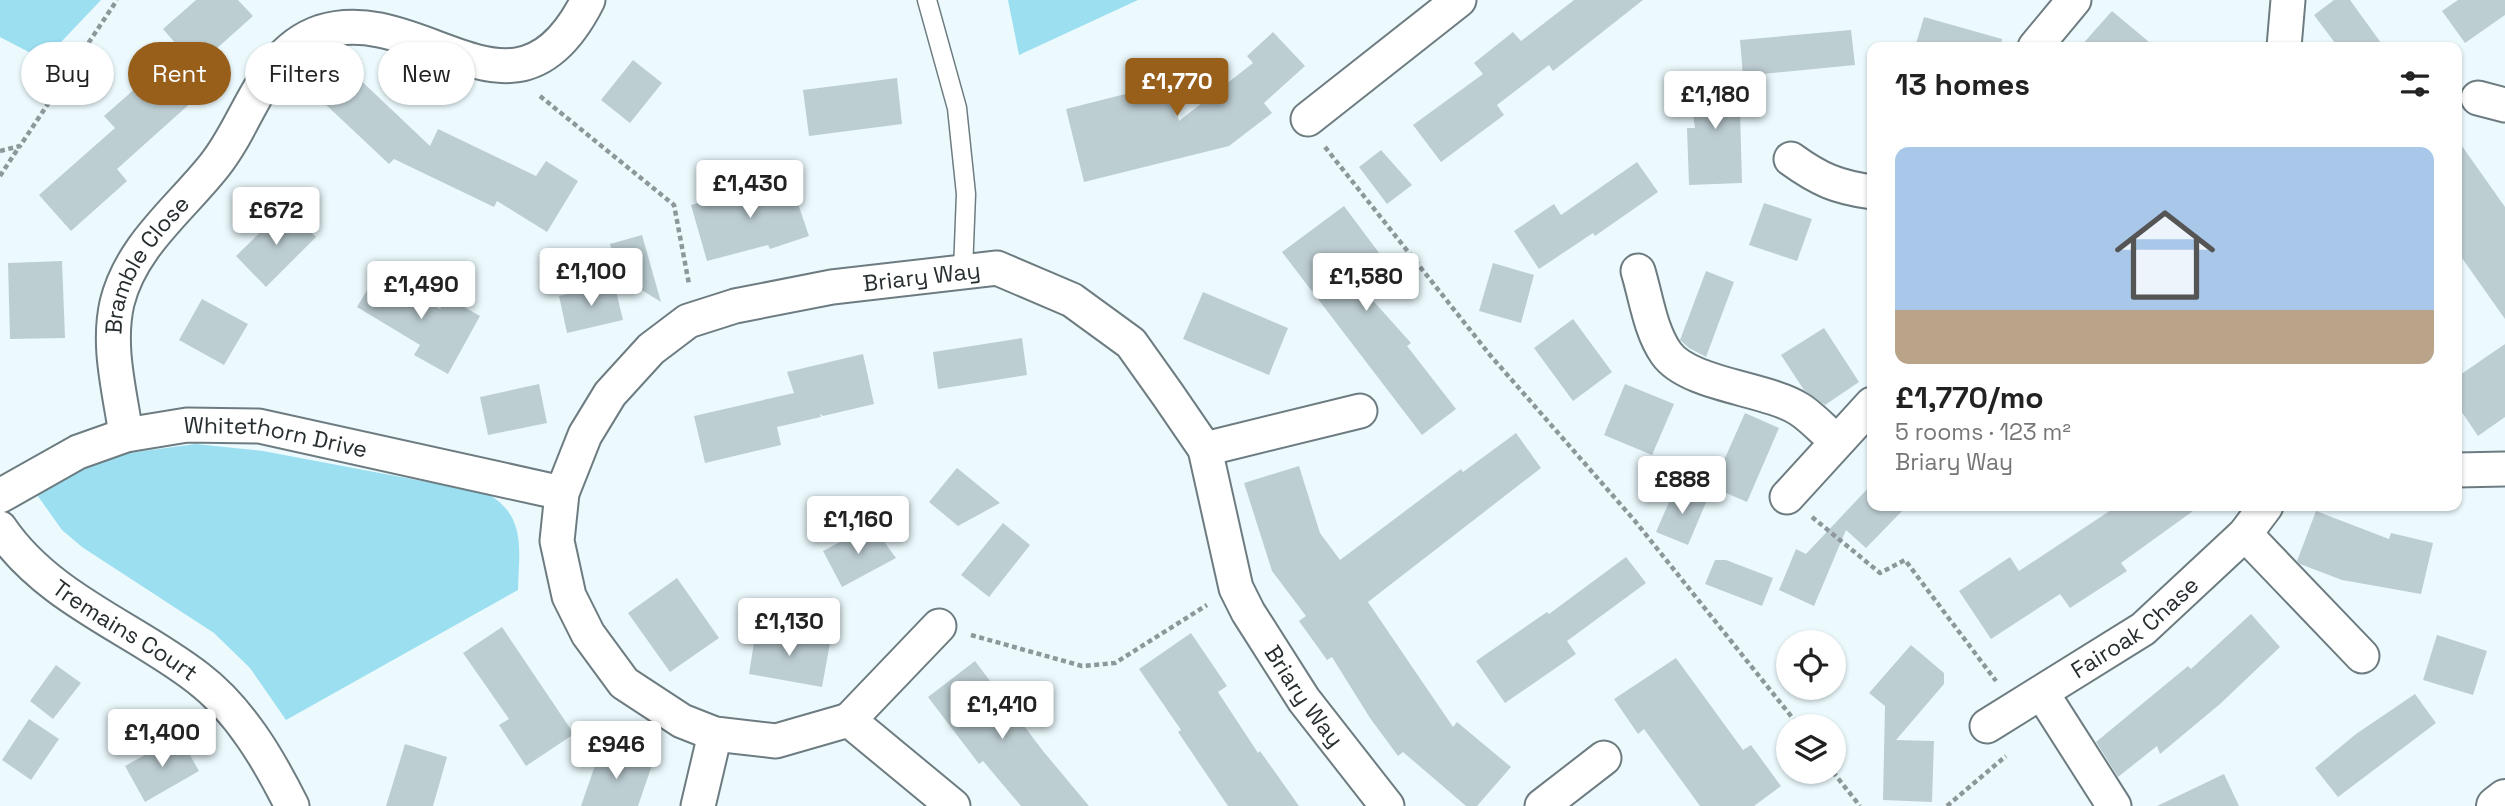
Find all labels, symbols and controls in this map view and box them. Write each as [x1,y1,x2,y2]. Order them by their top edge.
chip: Buy [21,42,114,105]
chip: Rent [128,42,231,105]
chip: Filters [245,42,364,105]
chip: New [378,42,475,105]
pin: £1,770 [1120,58,1234,118]
text: 13 homes [1895,65,2030,104]
icon: filters [2396,65,2434,103]
text: £1,770 [1141,66,1213,96]
pin: £1,180 [1658,72,1772,131]
text: £1,180 [1680,79,1750,109]
pin: £1,430 [693,160,807,220]
text: £1,430 [712,168,788,198]
pin: £672 [235,188,317,247]
street label: Bramble Close [98,189,196,335]
icon: home [2102,192,2228,318]
text: £672 [249,195,303,225]
pin: £1,100 [534,248,648,308]
pin: £1,580 [1309,254,1423,313]
street label: Briary Way [861,255,982,298]
text: £1,100 [556,256,626,286]
text: £1,580 [1329,261,1403,291]
pin: £1,490 [364,262,478,321]
text: £1,490 [383,269,459,299]
text: £1,770/mo [1895,378,2044,417]
street label: Whitethorn Drive [184,410,370,465]
text: 5 rooms · 123 m² [1895,417,2071,447]
text: Briary Way [1895,447,2013,477]
pin: £888 [1641,456,1723,516]
text: £888 [1654,464,1710,494]
pin: £1,160 [801,496,915,556]
text: £1,160 [823,504,893,534]
street label: Fairoak Chase [2065,570,2205,685]
street label: Tremains Court [46,573,204,688]
pin: £1,130 [732,598,846,658]
text: £1,130 [754,606,824,636]
map controls [1776,630,1846,784]
button: locate [1776,630,1846,700]
street label: Briary Way [1258,639,1350,753]
pin: £1,410 [945,682,1059,741]
text: £1,410 [967,689,1037,719]
pin: £1,400 [105,710,219,769]
button: layers [1776,714,1846,784]
text: £1,400 [124,717,200,747]
pin: £946 [575,722,657,781]
text: £946 [587,729,645,759]

